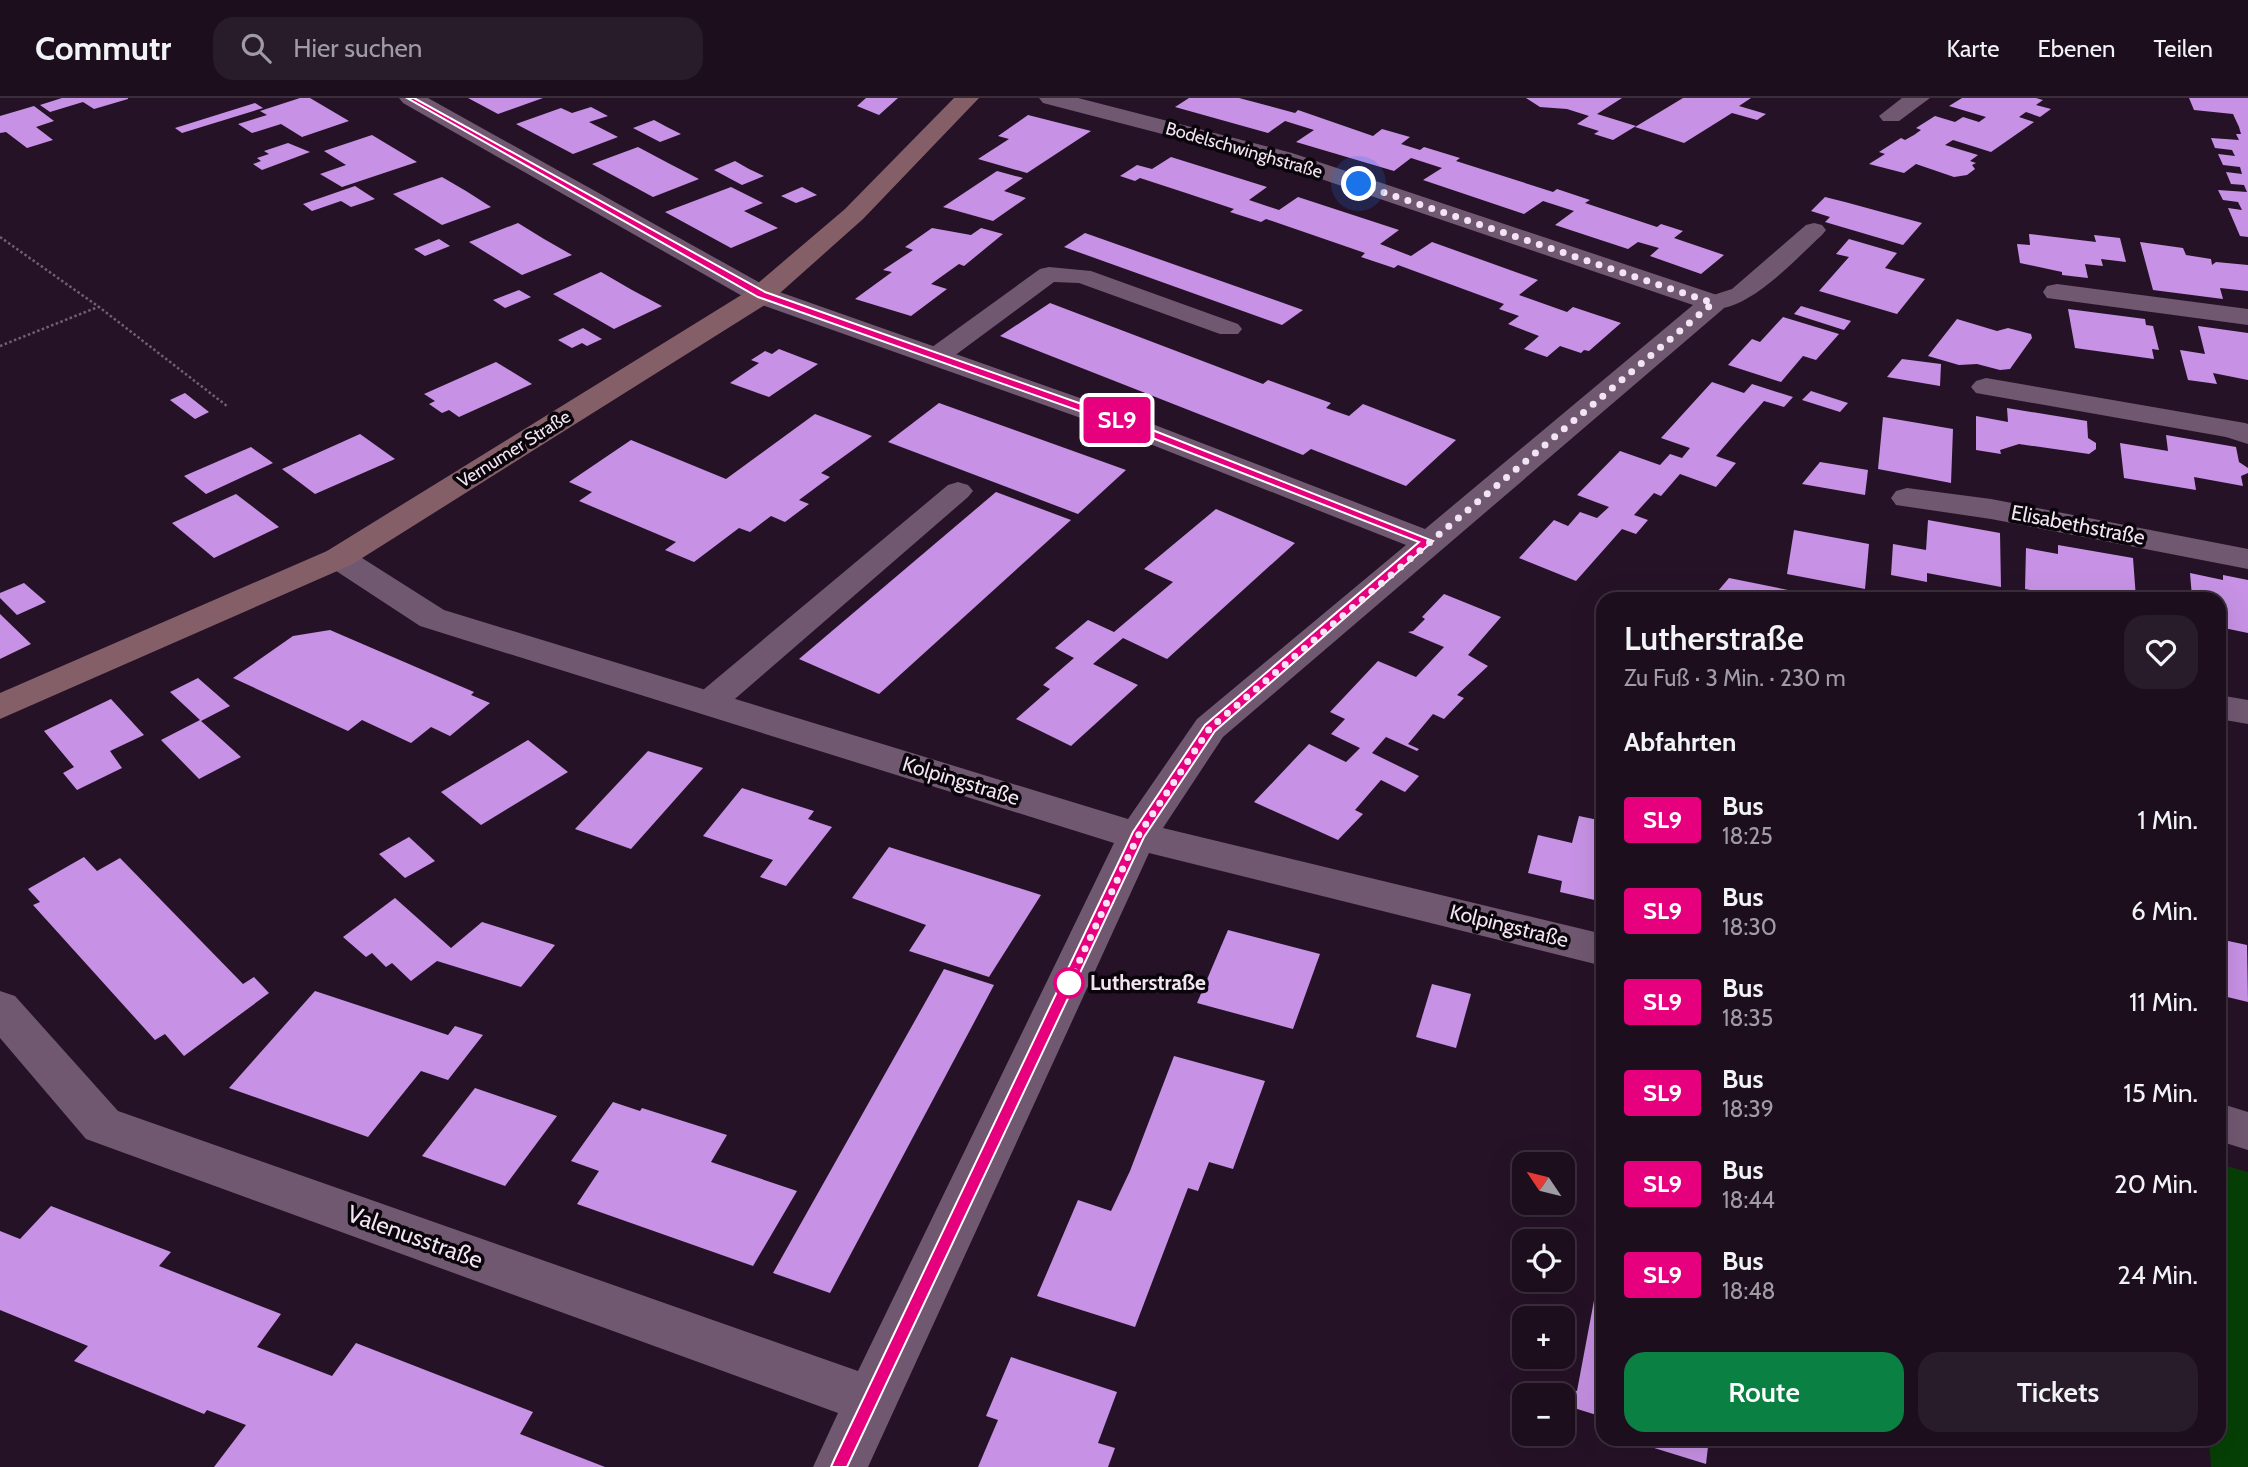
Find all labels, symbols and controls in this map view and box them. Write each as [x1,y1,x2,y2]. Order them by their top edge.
search box [213,17,703,80]
text: Commutr [35,28,171,68]
icon: search [237,29,275,67]
text: Hier suchen [293,32,422,64]
text: Karte [1946,34,1999,63]
text: Ebenen [2037,34,2115,63]
text: Teilen [2153,34,2213,63]
street label: Bodelschwinghstraße [1163,117,1325,183]
your location [1341,166,1376,201]
line badge: SL9 [1077,397,1157,443]
street label: Vernumer Straße [453,405,575,493]
text: SL9 [1098,405,1136,434]
street label: Elisabethstraße [2009,499,2147,550]
button: heart [2124,615,2198,689]
text: Lutherstraße [1624,618,1804,658]
text: Zu Fuß · 3 Min. · 230 m [1624,664,1846,692]
text: Abfahrten [1624,726,1736,758]
street label: Kolpingstraße [900,751,1023,810]
text: Bus [1722,790,1763,822]
text: 1 Min. [2137,804,2198,836]
text: SL9 [1643,805,1682,834]
text: 18:25 [1722,822,1773,850]
text: Bus [1722,881,1763,913]
text: 6 Min. [2131,895,2198,927]
text: SL9 [1643,896,1682,925]
street label: Kolpingstraße [1447,899,1571,952]
text: 18:30 [1722,913,1777,941]
marker: Lutherstraße [1054,968,1084,998]
place label: Lutherstraße [1090,970,1206,995]
text: Bus [1722,972,1763,1004]
text: 11 Min. [2129,986,2198,1018]
text: SL9 [1643,987,1682,1016]
text: 18:35 [1722,1004,1773,1032]
text: Bus [1722,1063,1763,1095]
text: 15 Min. [2123,1077,2198,1109]
text: SL9 [1643,1078,1682,1107]
text: 18:39 [1722,1095,1774,1123]
north arrow [1512,1152,1575,1214]
map controls [1512,1152,1575,1446]
text: Bus [1722,1154,1763,1186]
text: 20 Min. [2114,1168,2198,1200]
text: SL9 [1643,1169,1682,1198]
text: 18:44 [1722,1186,1775,1214]
street label: Valenusstraße [344,1199,487,1274]
button: locate [1512,1229,1575,1292]
text: Bus [1722,1245,1763,1277]
text: 24 Min. [2117,1259,2198,1291]
text: SL9 [1643,1260,1682,1289]
text: 18:48 [1722,1277,1775,1305]
button: + [1512,1306,1575,1369]
button: Route [1624,1352,1904,1432]
button: Tickets [1918,1352,2198,1432]
button: − [1512,1383,1575,1446]

